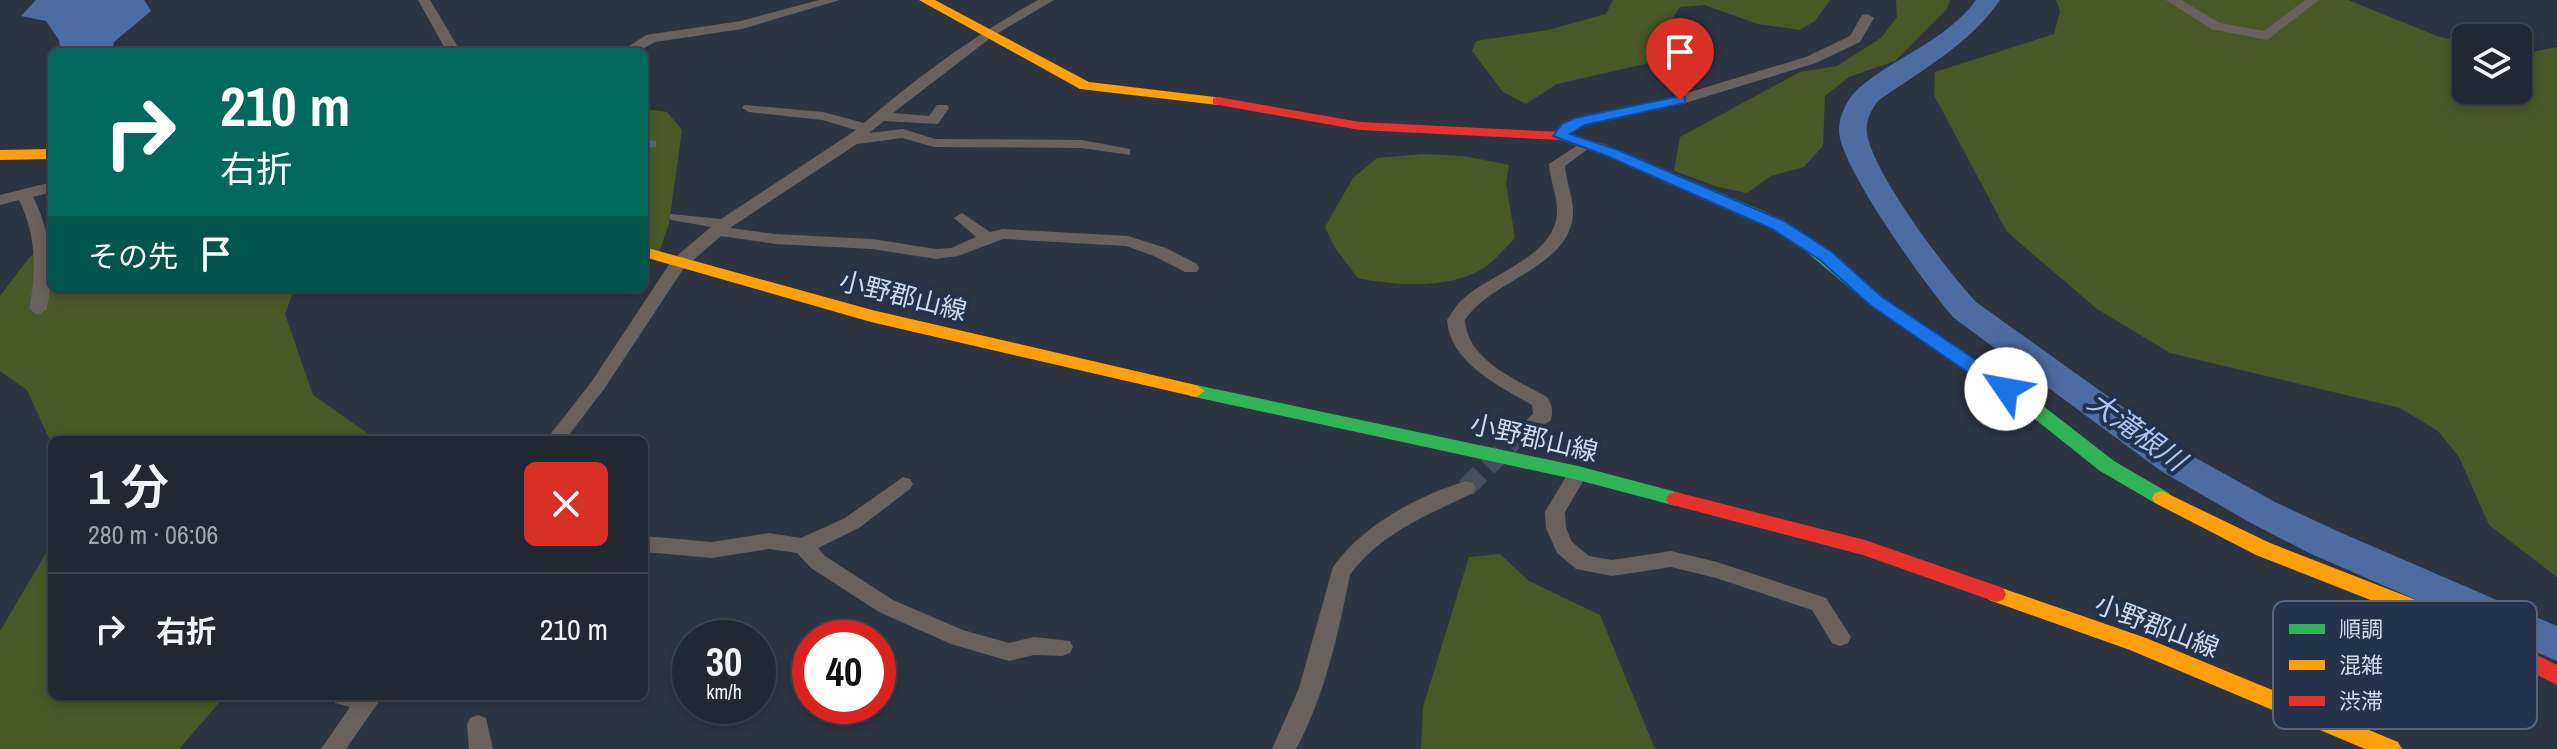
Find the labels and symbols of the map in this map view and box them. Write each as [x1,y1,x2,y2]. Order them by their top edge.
pin [1646,18,1714,100]
street label: 小野郡山線 [836,263,970,328]
position arrow [1964,347,2048,431]
water label: 大滝根川 [2081,383,2196,481]
street label: 小野郡山線 [1467,406,1601,469]
street label: 小野郡山線 [2090,586,2224,665]
legend [2273,601,2537,729]
text: 順調 [2339,614,2383,644]
speed limit sign: 40 [792,620,896,724]
text: 混雑 [2339,650,2383,680]
text: 渋滞 [2339,686,2383,716]

